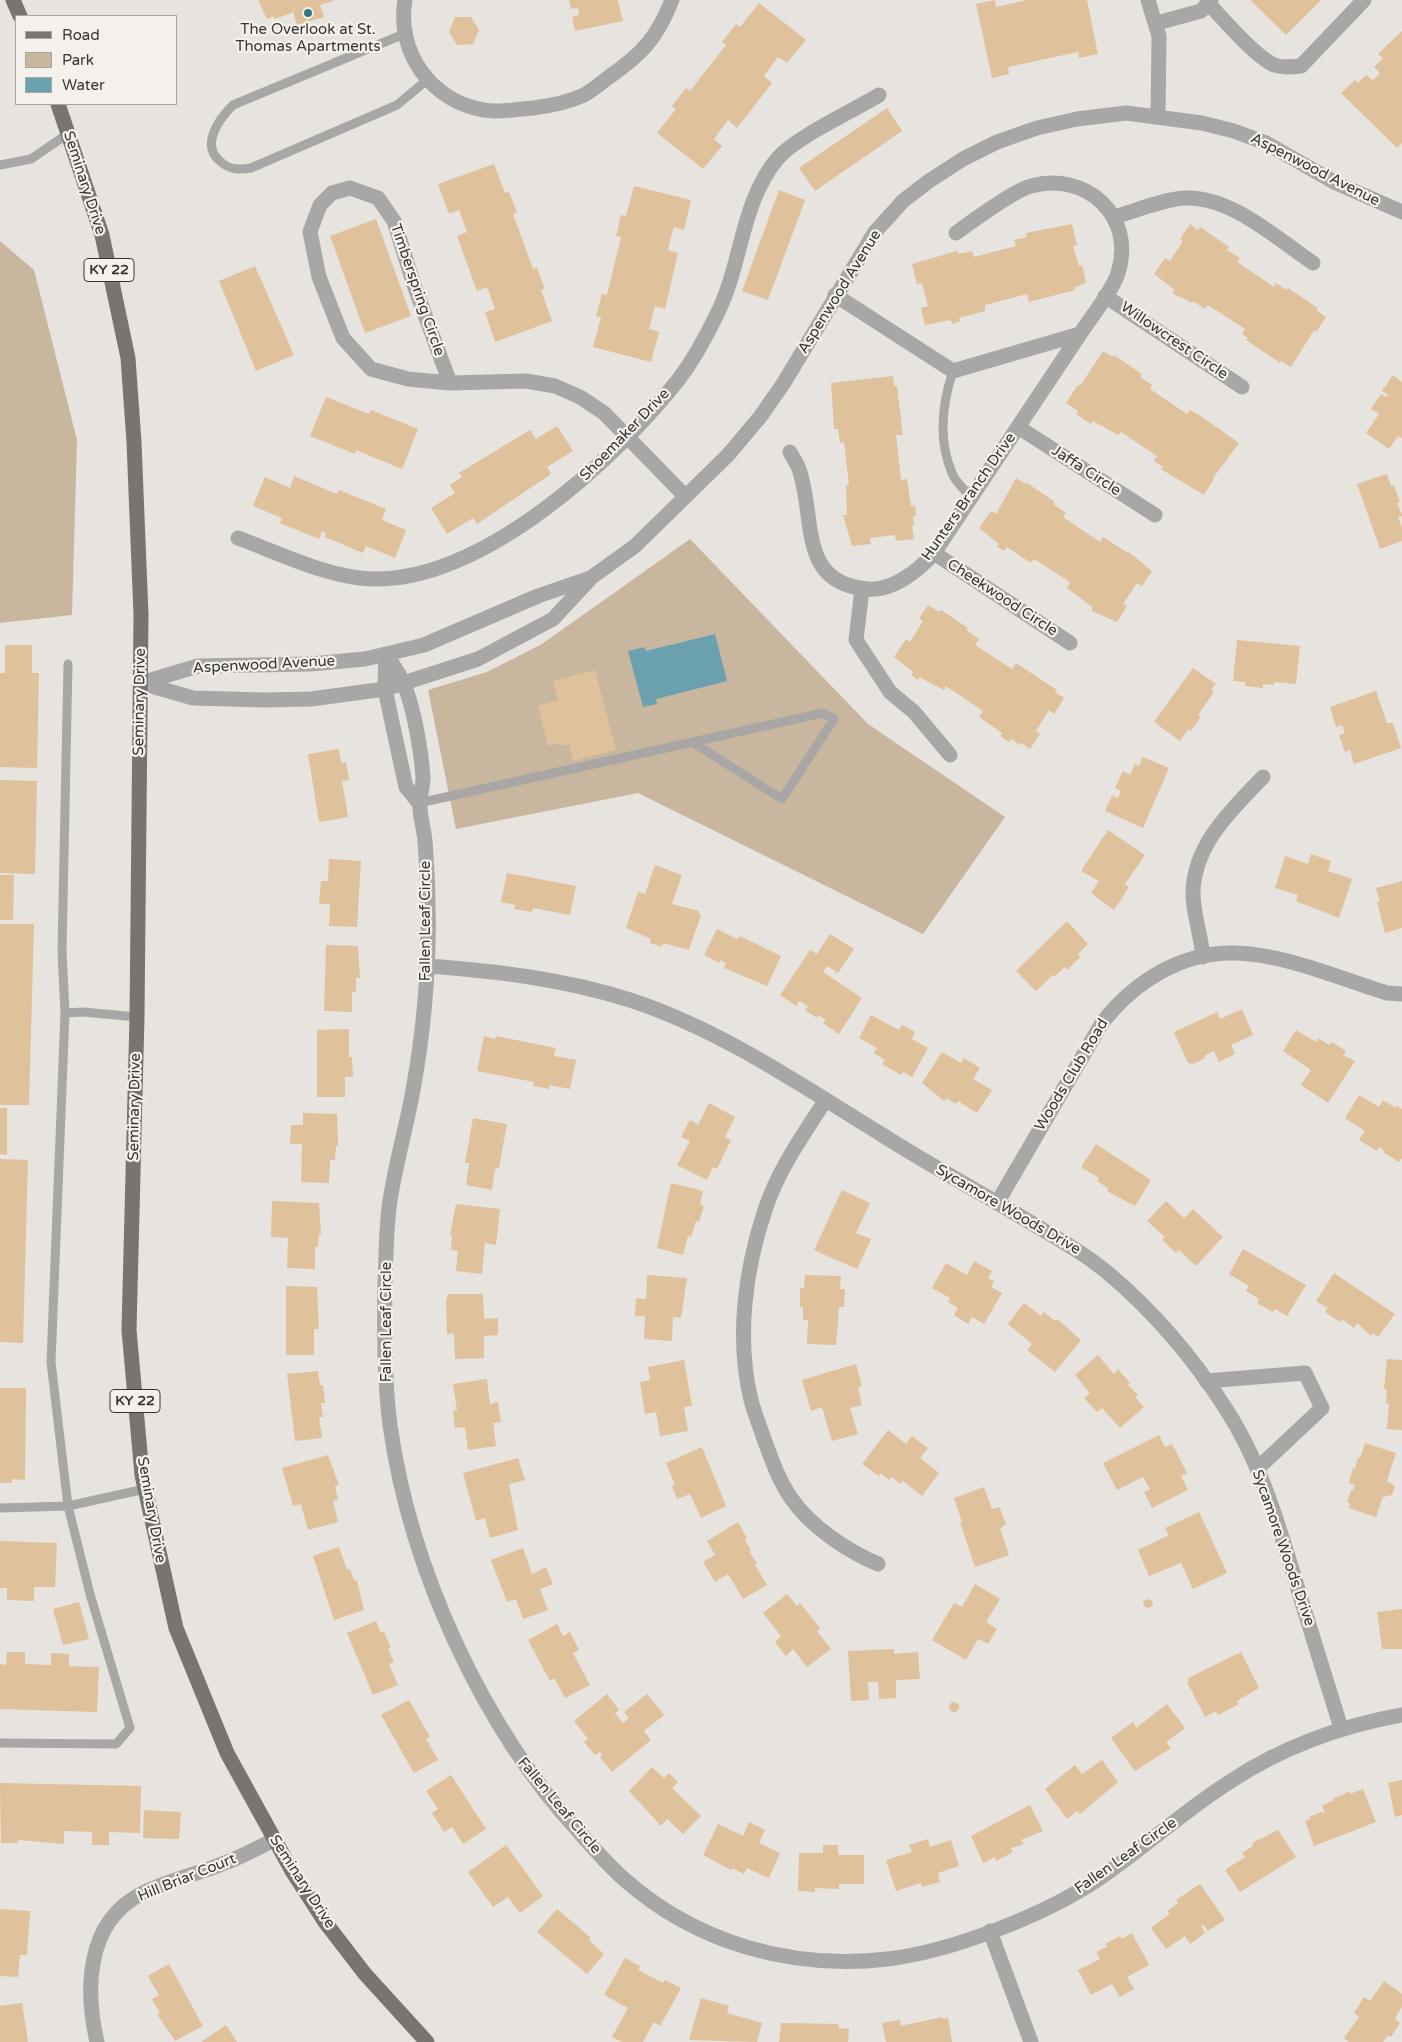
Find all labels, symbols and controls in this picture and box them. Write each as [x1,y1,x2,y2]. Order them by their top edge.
marker: The Overlook at St. Thomas Apartments [302,7,314,19]
legend [15,15,178,105]
place label: The Overlook at St. Thomas Apartments [235,21,381,56]
text: Road [62,26,100,44]
text: Park [62,51,94,69]
text: Water [62,76,105,94]
street label: Seminary Drive [59,129,109,237]
street label: Aspenwood Avenue [1247,130,1383,210]
street label: Timberspring Circle [386,221,448,359]
street label: Aspenwood Avenue [795,227,885,357]
road number: KY 22 [84,258,134,282]
street label: Willowcrest Circle [1117,298,1231,384]
street label: Shoemaker Drive [576,385,674,485]
street label: Hunters Branch Drive [918,430,1020,564]
street label: Jaffa Circle [1048,442,1124,500]
street label: Cheekwood Circle [943,556,1061,640]
street label: Seminary Drive [130,648,150,756]
street label: Aspenwood Avenue [192,652,336,678]
street label: Fallen Leaf Circle [417,861,435,981]
street label: Woods Club Road [1031,1016,1113,1134]
street label: Seminary Drive [125,1053,145,1161]
street label: Sycamore Woods Drive [932,1161,1084,1259]
street label: Fallen Leaf Circle [378,1262,396,1382]
road number: KY 22 [110,1390,160,1412]
street label: Seminary Drive [133,1456,169,1564]
street label: Sycamore Woods Drive [1248,1467,1318,1629]
street label: Fallen Leaf Circle [513,1754,605,1858]
street label: Fallen Leaf Circle [1072,1814,1180,1898]
street label: Seminary Drive [265,1832,339,1932]
street label: Hill Briar Court [135,1850,239,1906]

